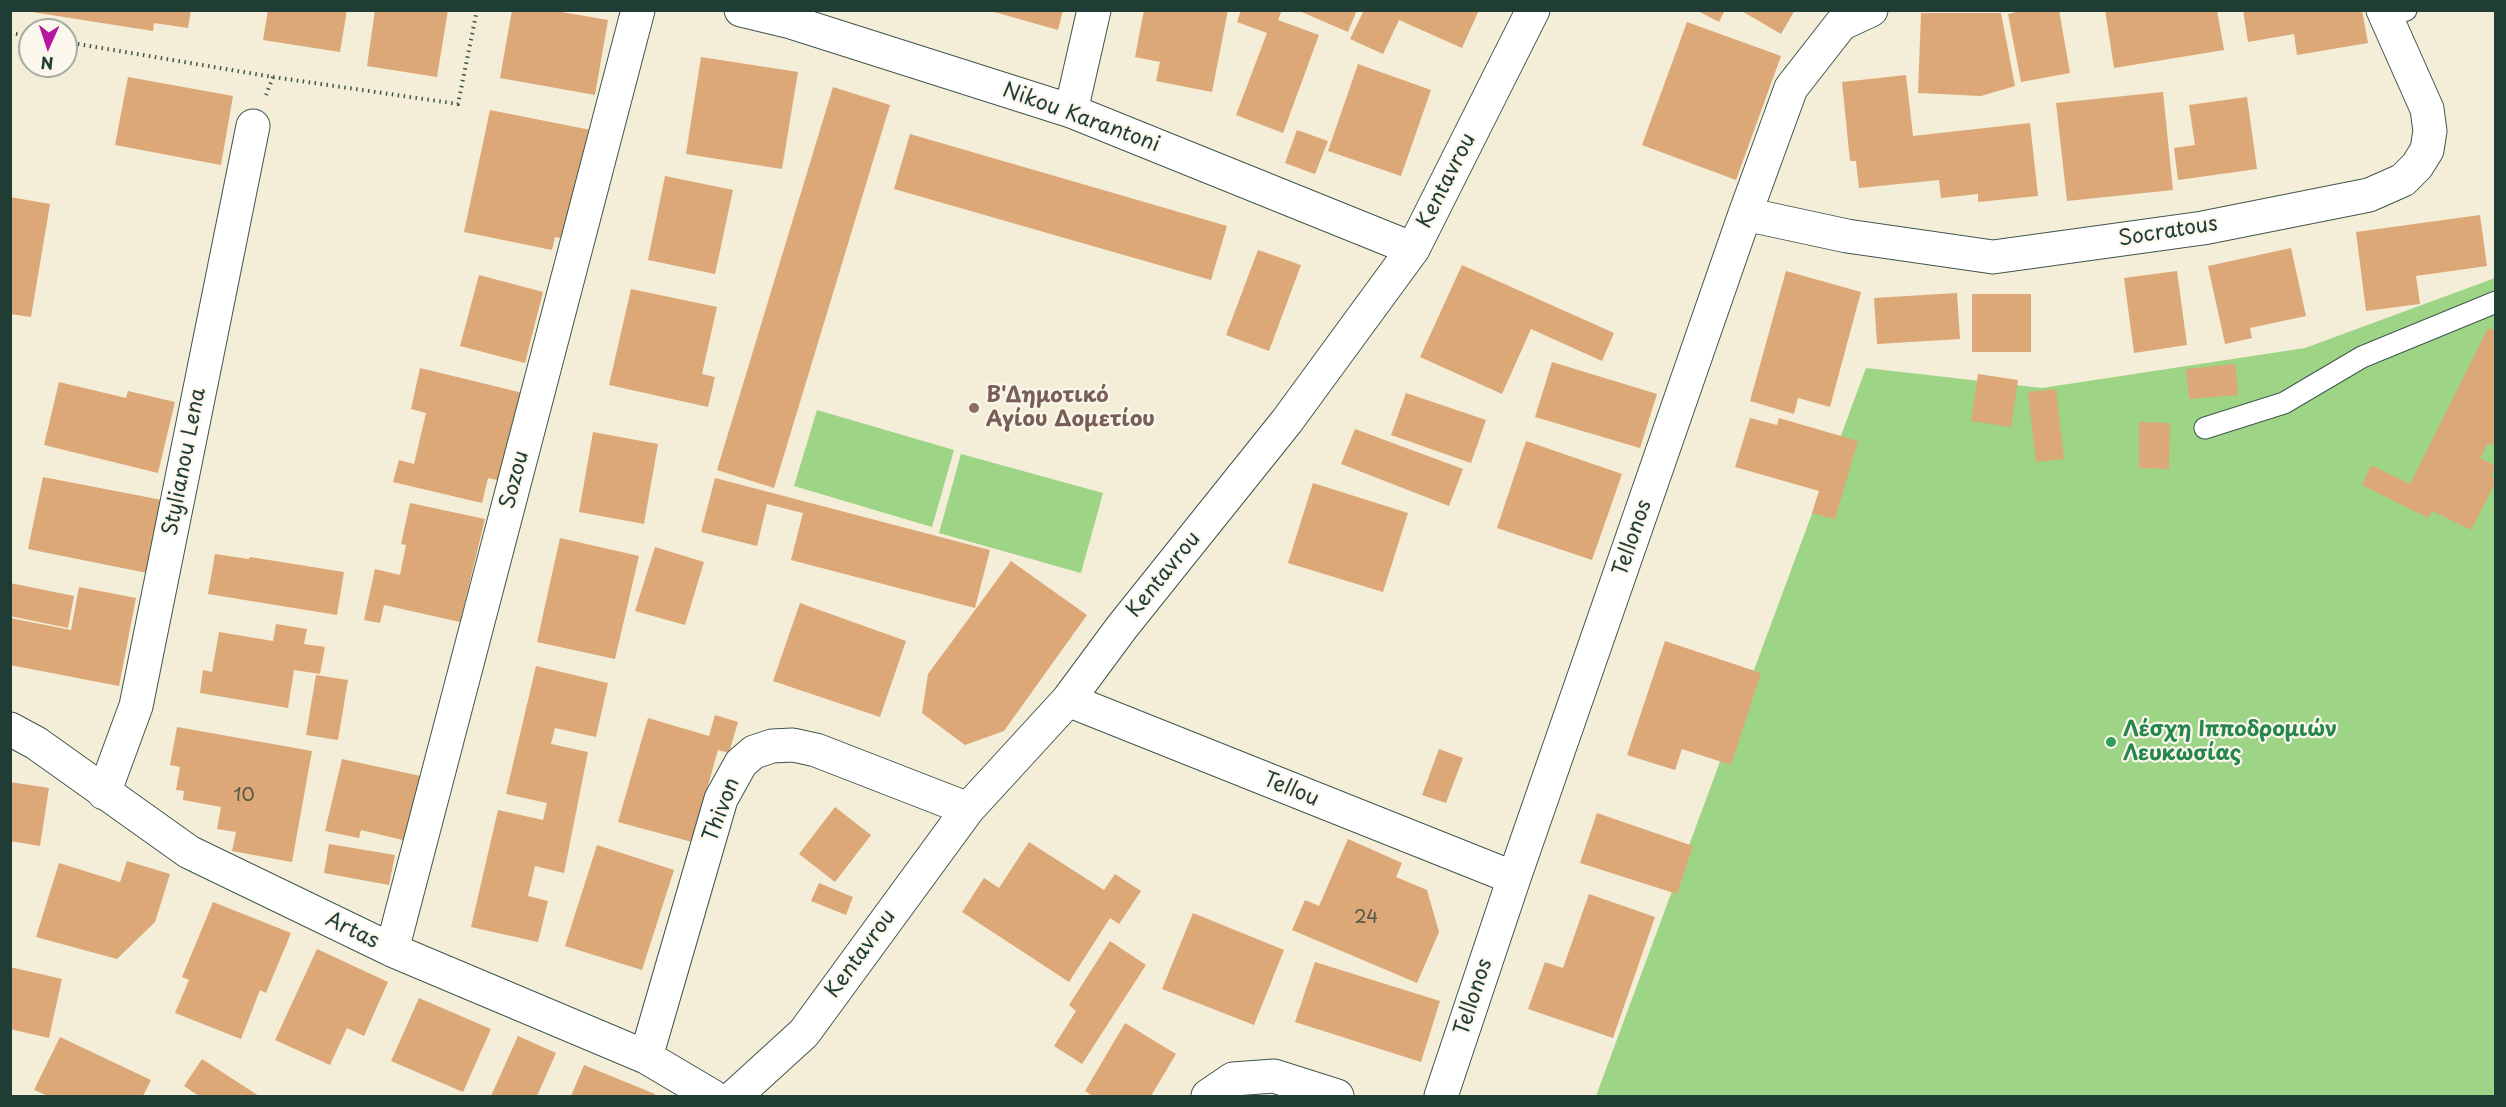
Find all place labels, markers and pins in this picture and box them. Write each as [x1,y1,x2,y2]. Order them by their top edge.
place label: Β'Δημοτικό Αγίου Δομετίου [986,383,1155,433]
marker: Β'Δημοτικό Αγίου Δομετίου [967,401,981,415]
place label: Λέσχη Ιπποδρομιών Λευκωσίας [2123,717,2337,767]
marker: Λέσχη Ιπποδρομιών Λευκωσίας [2104,735,2118,749]

